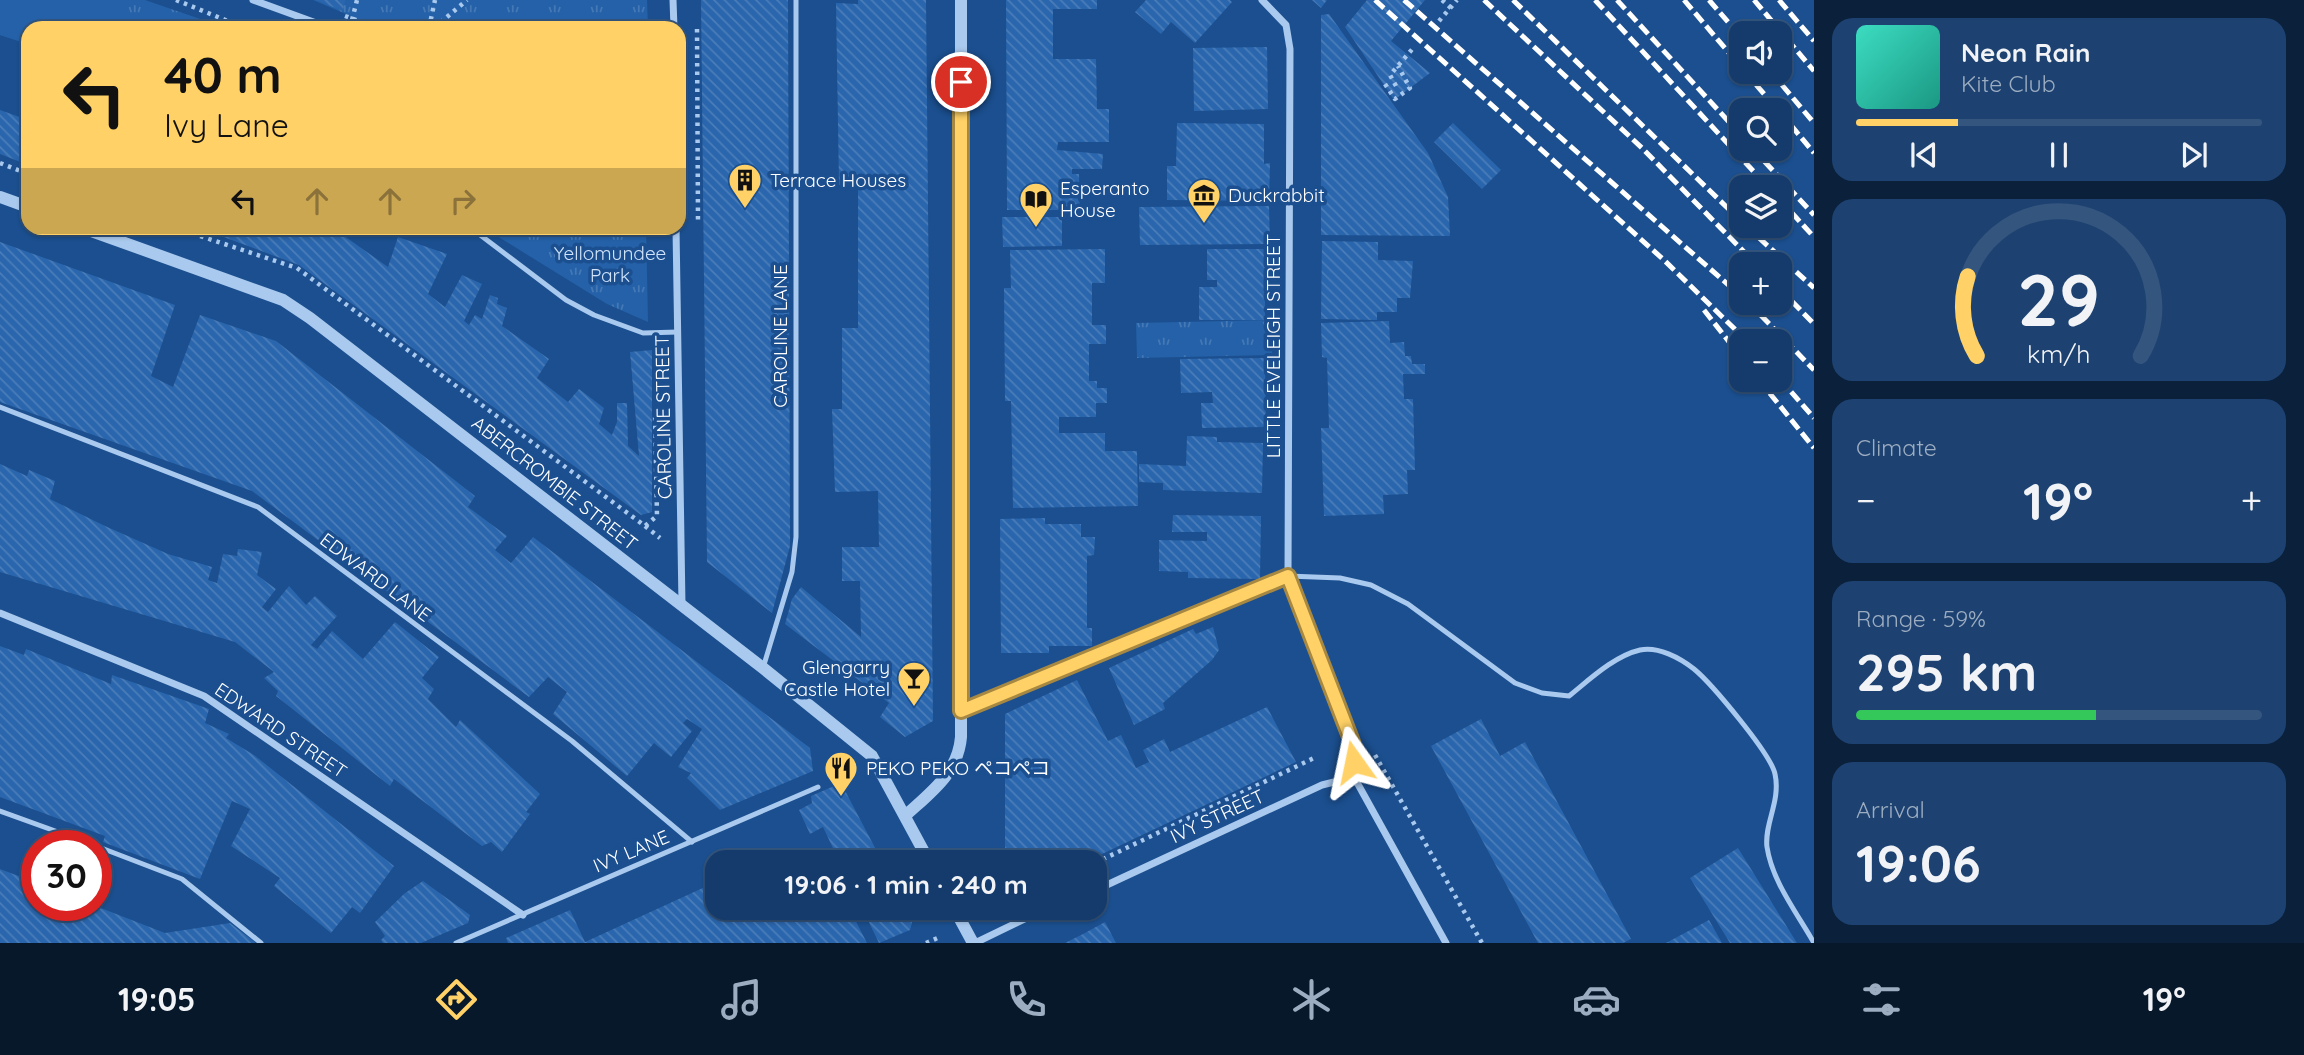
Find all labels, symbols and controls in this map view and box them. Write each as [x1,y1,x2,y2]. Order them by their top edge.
map controls [1729,21,1792,392]
button: sound [1729,21,1792,84]
text: Neon Rain [1961,36,2090,69]
text: 40 m [164,44,282,105]
icon: left [49,49,140,140]
pin [931,52,991,112]
icon: arrive [942,63,980,101]
text: Kite Club [1961,69,2056,98]
button: search [1729,98,1792,161]
text: Ivy Lane [164,105,289,145]
icon: previous [1905,136,1943,174]
icon: pause [2040,136,2078,174]
icon: next [2175,136,2213,174]
building icon: Terrace Houses [726,161,764,210]
place label: Terrace Houses [770,168,906,192]
button: layers [1729,175,1792,238]
place label: Esperanto House [1060,176,1149,222]
museum icon: Duckrabbit [1185,176,1223,225]
library icon: Esperanto House [1017,180,1055,229]
icon: left [225,182,263,220]
icon: ahead [298,182,336,220]
icon: ahead [371,182,409,220]
icon: right [444,182,482,220]
place label: Duckrabbit [1228,183,1325,207]
street label: LITTLE EVELEIGH STREET [1261,234,1285,458]
park label: Yellomundee Park [554,241,666,287]
button: + [1729,252,1792,315]
text: 29 [2018,254,2100,345]
street label: CAROLINE LANE [768,264,792,408]
button: − [1729,329,1792,392]
street label: CAROLINE STREET [650,335,676,499]
text: km/h [2027,338,2091,369]
street label: ABERCROMBIE STREET [467,411,643,555]
text: Climate [1856,433,1937,462]
text: 19° [2023,468,2093,533]
text: − [1856,476,1876,524]
text: + [2241,476,2262,524]
street label: EDWARD LANE [316,527,436,627]
text: Range · 59% [1856,604,1986,633]
text: 295 km [1856,639,2037,704]
place label: Glengarry Castle Hotel [784,655,890,701]
bar icon: Glengarry Castle Hotel [895,659,933,708]
street label: EDWARD STREET [210,677,352,783]
position arrow [1317,725,1391,799]
restaurant icon: PEKO PEKO ペコペコ [822,749,860,798]
place label: PEKO PEKO ペコペコ [866,756,1050,780]
street label: IVY STREET [1166,784,1268,848]
text: Arrival [1856,795,1925,824]
street label: IVY LANE [589,824,673,878]
speed limit sign: 30 [21,830,112,921]
text: 19:06 [1856,830,1981,895]
text: 19:06 · 1 min · 240 m [784,868,1028,901]
icon: directions [432,975,481,1024]
icon: music [717,975,766,1024]
icon: phone [1002,975,1051,1024]
icon: climate [1287,975,1336,1024]
icon: car [1572,975,1621,1024]
icon: filters [1857,975,1906,1024]
text: 19:05 [118,979,196,1019]
text: 19° [2143,979,2186,1019]

